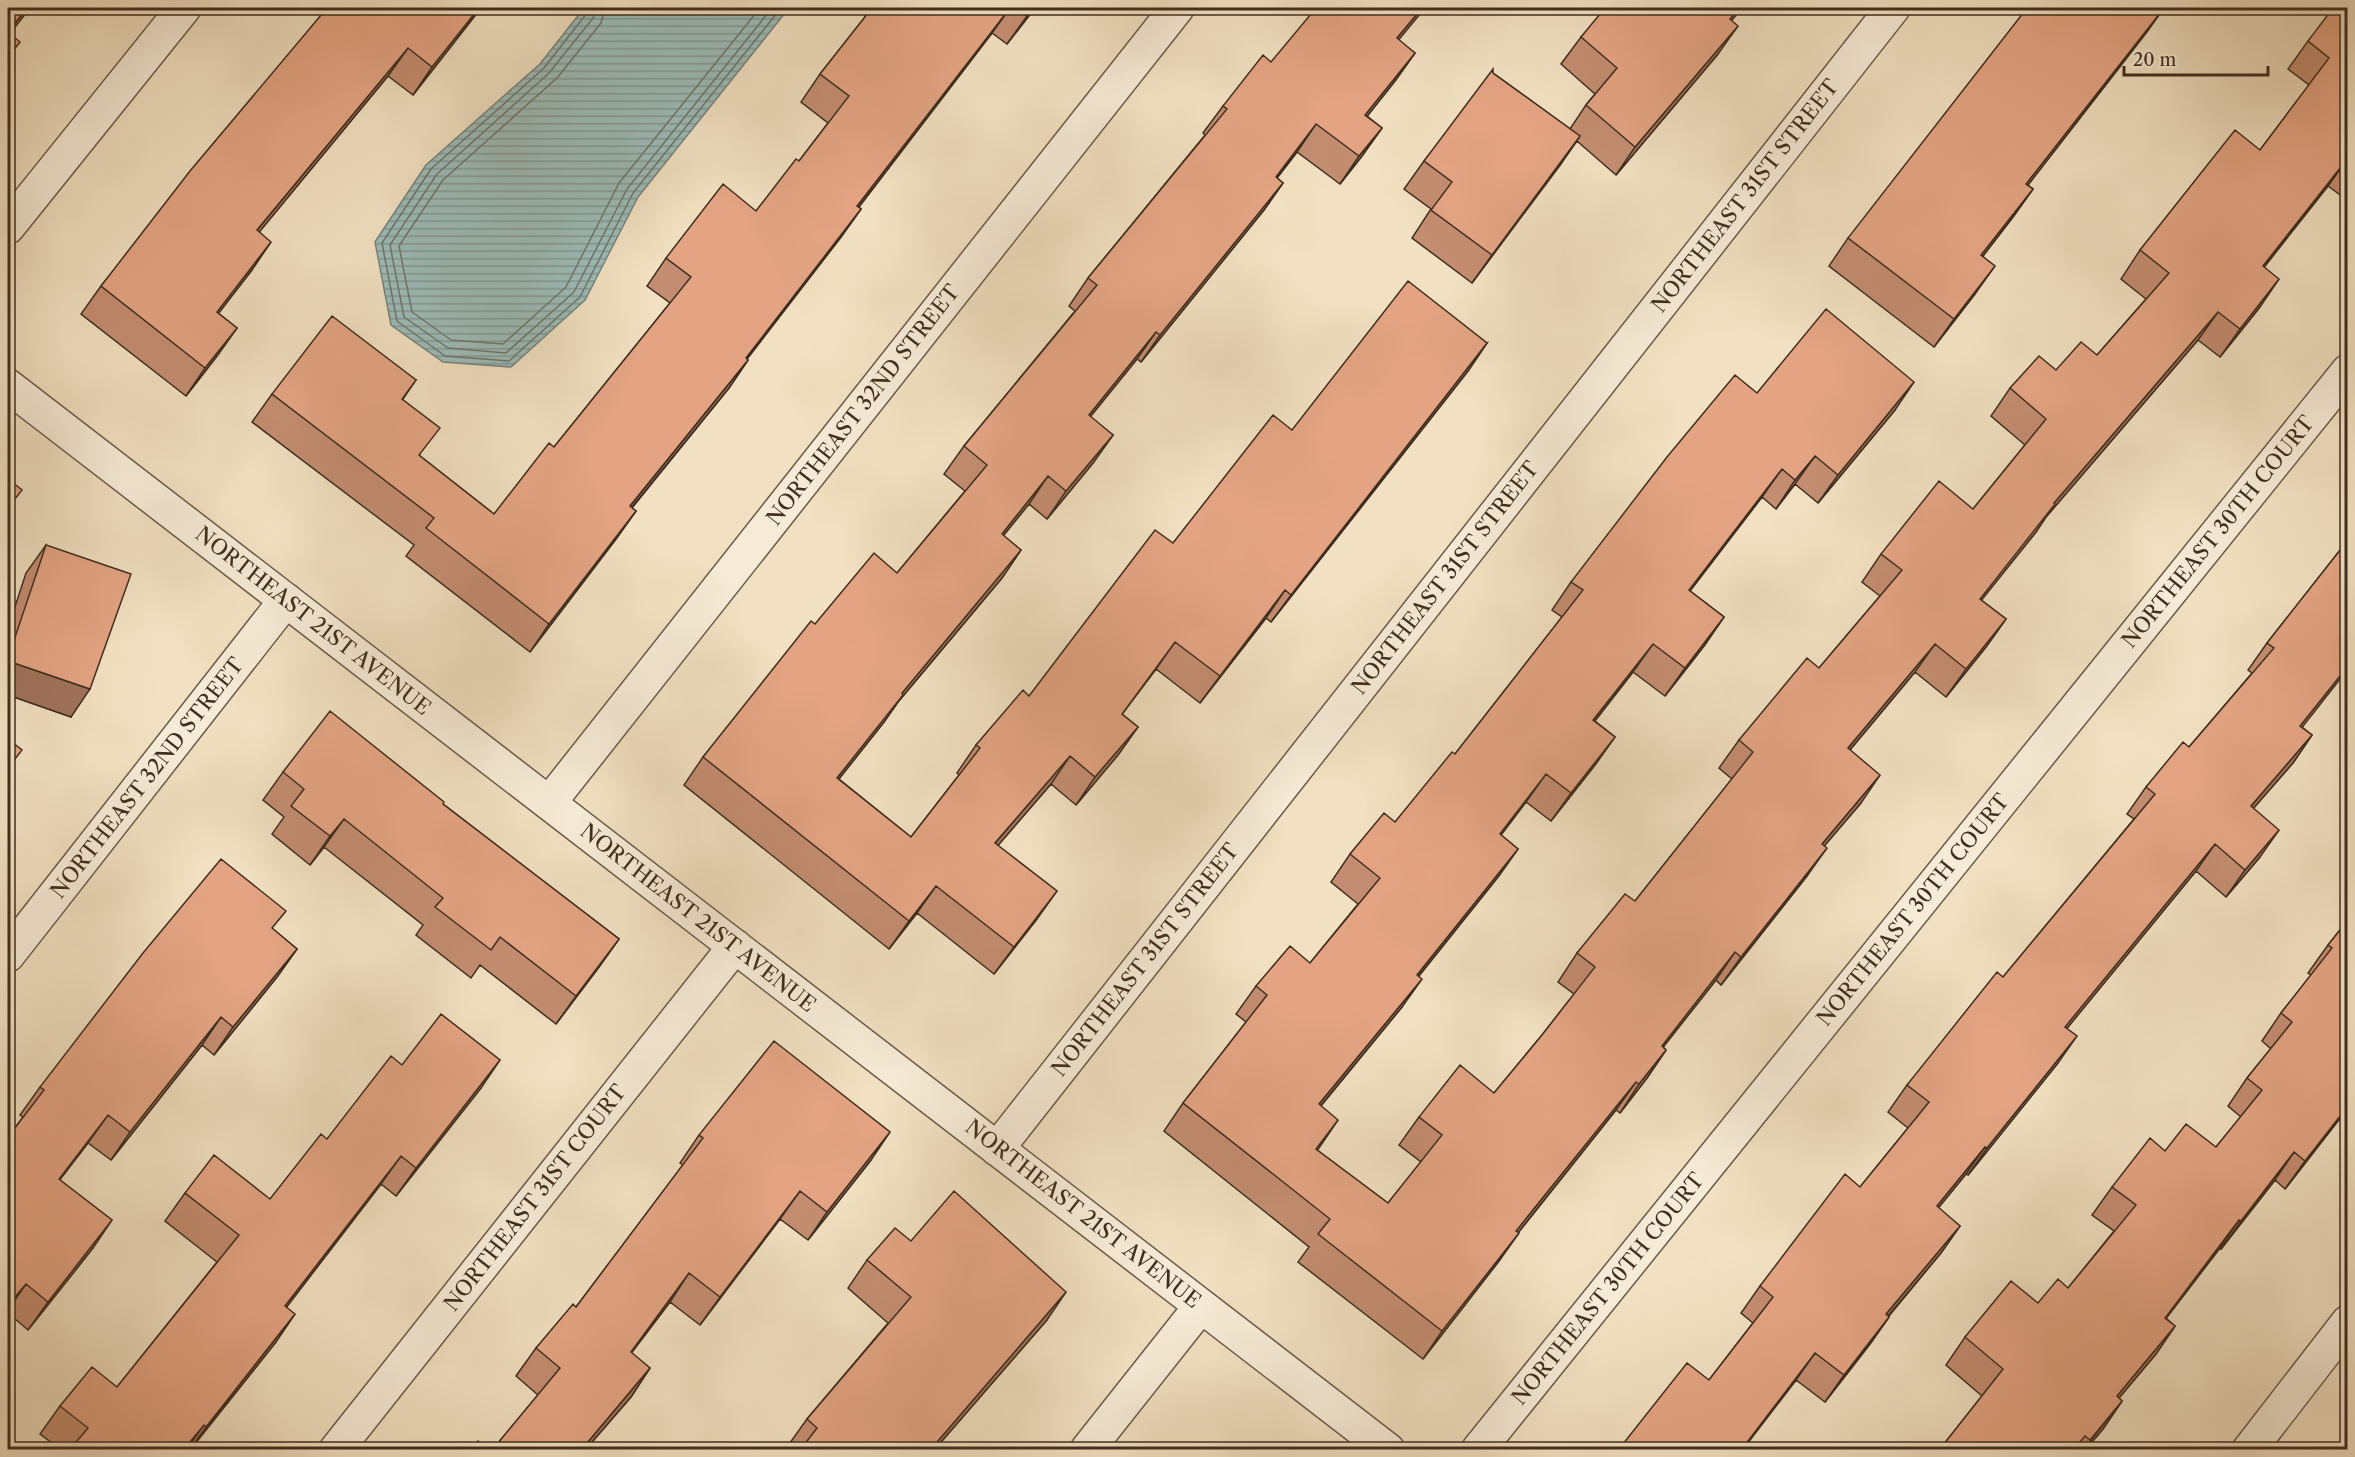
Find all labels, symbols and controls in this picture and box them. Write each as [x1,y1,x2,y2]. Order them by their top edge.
scale bar [2124,39,2268,77]
text: 20 m [2133,49,2177,71]
street label: NORTHEAST 31ST STREET [1646,74,1843,317]
street label: NORTHEAST 32ND STREET [761,279,964,530]
street label: NORTHEAST 30TH COURT [2116,411,2319,653]
street label: NORTHEAST 31ST STREET [1346,456,1543,699]
street label: NORTHEAST 21ST AVENUE [191,521,436,720]
street label: NORTHEAST 32ND STREET [45,652,248,903]
street label: NORTHEAST 30TH COURT [1811,789,2014,1031]
street label: NORTHEAST 21ST AVENUE [576,818,821,1017]
street label: NORTHEAST 31ST STREET [1046,838,1243,1081]
street label: NORTHEAST 31ST COURT [438,1079,631,1316]
street label: NORTHEAST 21ST AVENUE [961,1114,1206,1313]
street label: NORTHEAST 30TH COURT [1506,1168,1709,1410]

